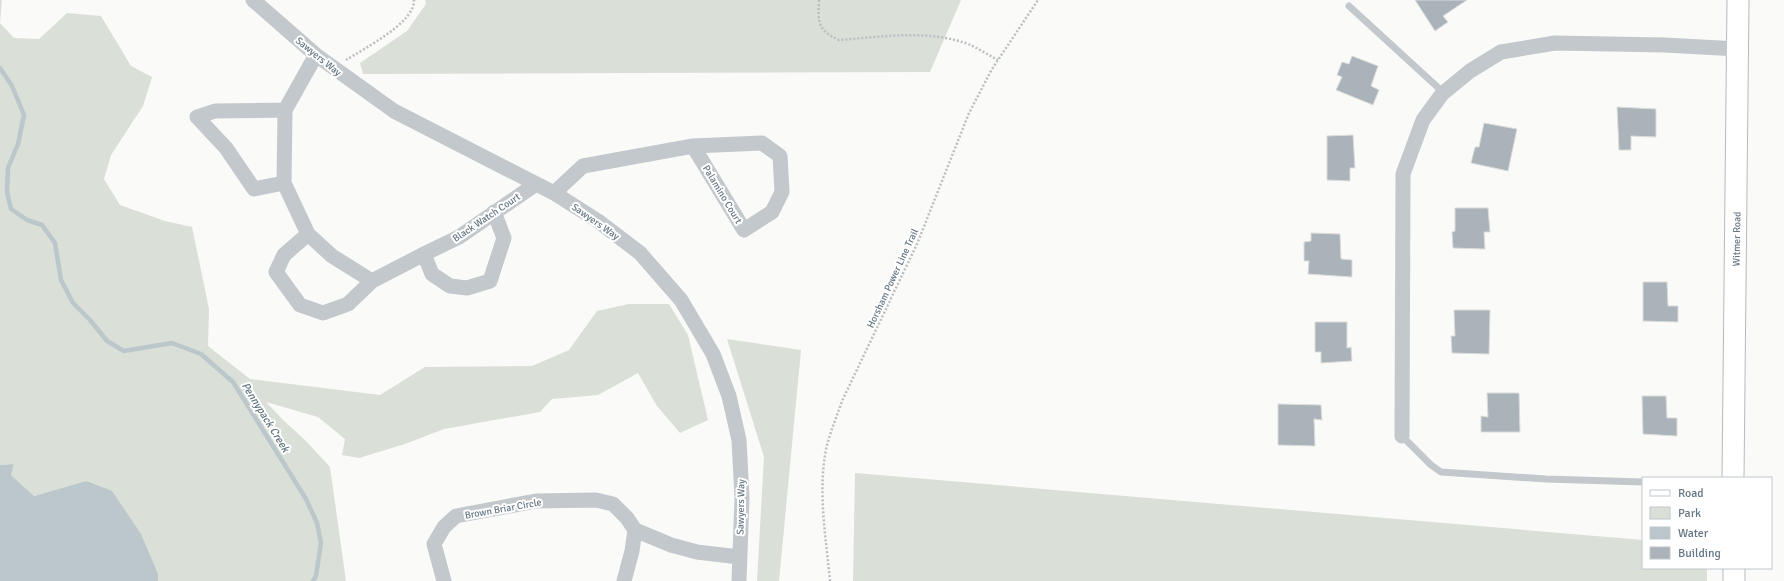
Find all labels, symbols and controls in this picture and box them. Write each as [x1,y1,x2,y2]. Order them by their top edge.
street label: Sawyers Way [293,35,344,79]
street label: Palamino Court [700,163,745,226]
street label: Black Watch Court [451,191,523,245]
street label: Sawyers Way [569,201,622,243]
street label: Witmer Road [1731,211,1743,267]
street label: Horsham Power Line Trail [865,227,921,330]
water label: Pennypack Creek [239,380,293,456]
legend [1642,477,1772,569]
street label: Sawyers Way [735,479,747,535]
text: Road [1678,486,1704,501]
street label: Brown Briar Circle [464,496,542,522]
text: Park [1678,506,1701,521]
text: Water [1678,526,1709,541]
text: Building [1678,546,1721,561]

